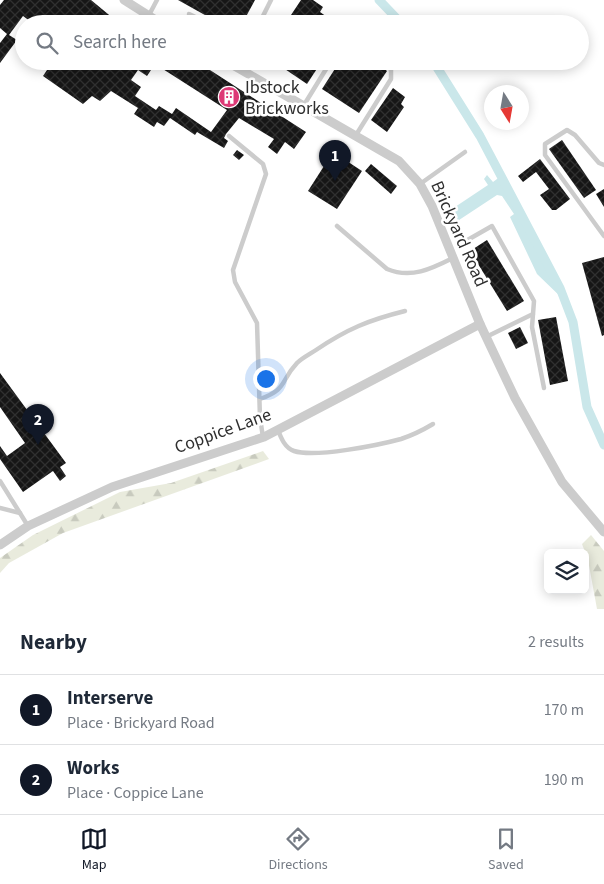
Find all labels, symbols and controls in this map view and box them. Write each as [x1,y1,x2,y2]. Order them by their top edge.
search box [15,15,589,70]
icon: search [33,29,61,57]
text: Search here [73,29,167,56]
place label: Ibstock Brickworks [245,75,329,121]
building icon: Ibstock Brickworks [217,85,241,109]
north arrow [484,85,529,130]
pin: 1 [319,140,351,181]
street label: Brickyard Road [424,177,494,291]
your location [253,366,279,392]
street label: Coppice Lane [171,402,275,460]
pin: 2 [22,404,54,445]
map controls [544,549,589,594]
button: layers [544,549,589,594]
text: Nearby [20,627,87,657]
text: 2 results [528,631,584,653]
text: Interserve [67,685,153,712]
text: 1 [32,699,40,721]
text: 170 m [544,699,584,721]
text: Place · Brickyard Road [67,712,215,734]
text: Works [67,755,119,782]
text: 2 [32,769,40,791]
text: 190 m [544,769,584,791]
text: Place · Coppice Lane [67,782,204,804]
tab: Map [80,825,108,875]
tab: Directions [268,825,328,875]
tab: Saved [488,825,524,875]

